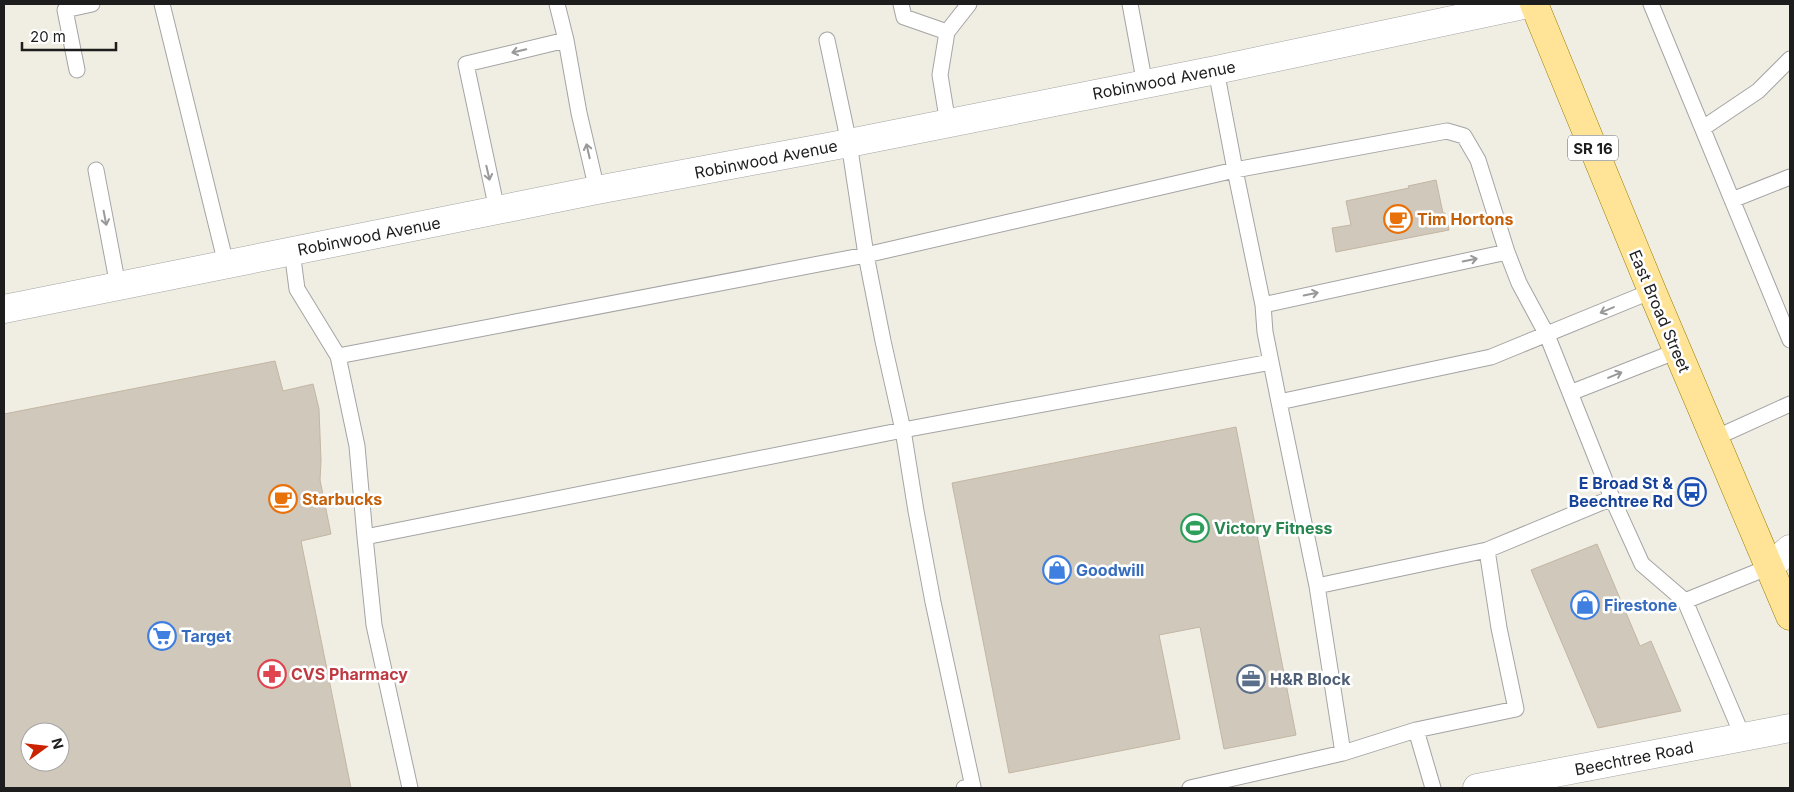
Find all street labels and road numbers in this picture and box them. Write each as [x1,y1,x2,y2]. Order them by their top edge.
street label: Robinwood Avenue [1091,56,1237,104]
street label: Robinwood Avenue [693,135,839,183]
road number: SR 16 [1568,136,1618,160]
street label: Robinwood Avenue [296,212,442,260]
street label: East Broad Street [1625,247,1695,375]
street label: Beechtree Road [1573,737,1695,779]

